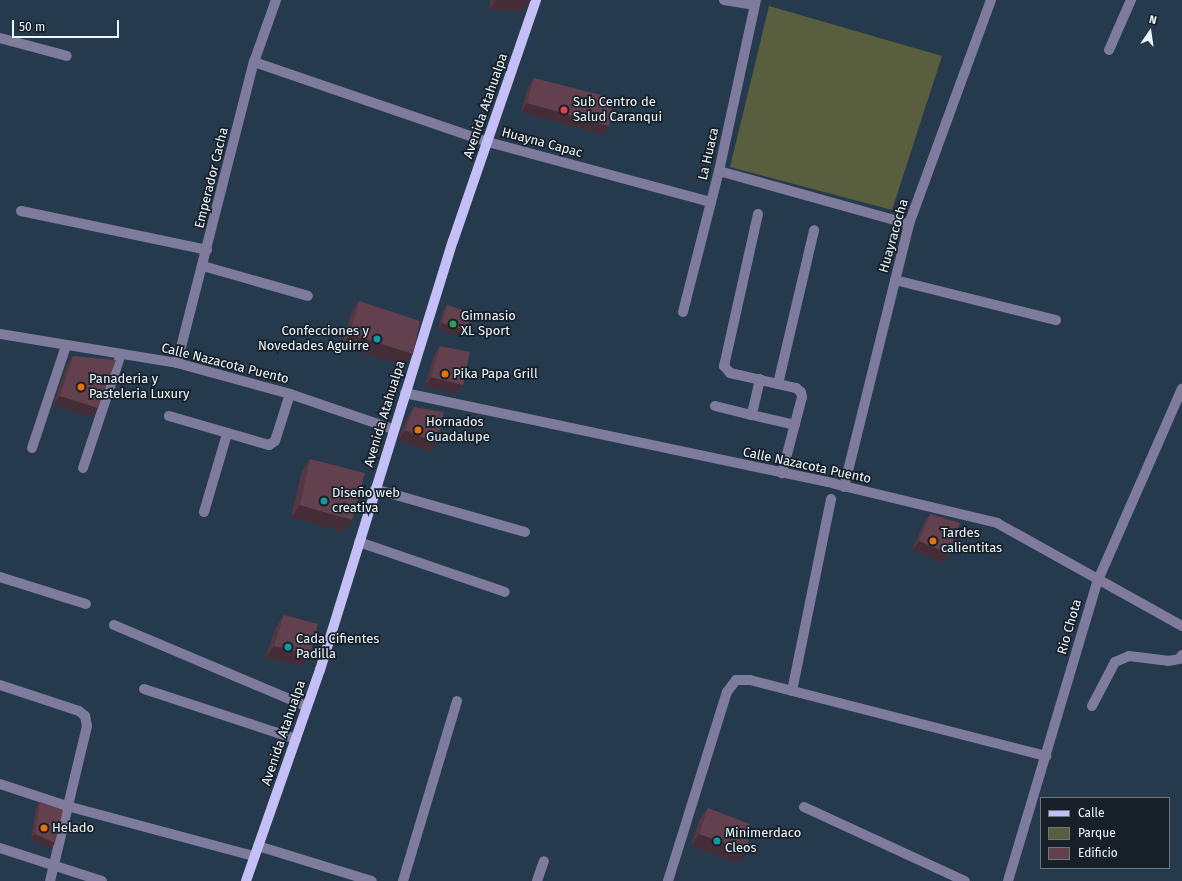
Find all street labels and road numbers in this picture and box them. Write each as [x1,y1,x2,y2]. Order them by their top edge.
street label: Avenida Atahualpa [461,51,511,161]
street label: Huayna Capac [500,125,584,161]
street label: Emperador Cacha [192,126,232,230]
street label: La Huaca [695,126,723,182]
street label: Huayracocha [876,197,912,275]
street label: Calle Nazacota Puento [160,341,290,387]
street label: Avenida Atahualpa [361,359,409,469]
street label: Calle Nazacota Puento [741,445,873,487]
street label: Rio Chota [1055,598,1085,656]
street label: Avenida Atahualpa [259,678,309,788]

